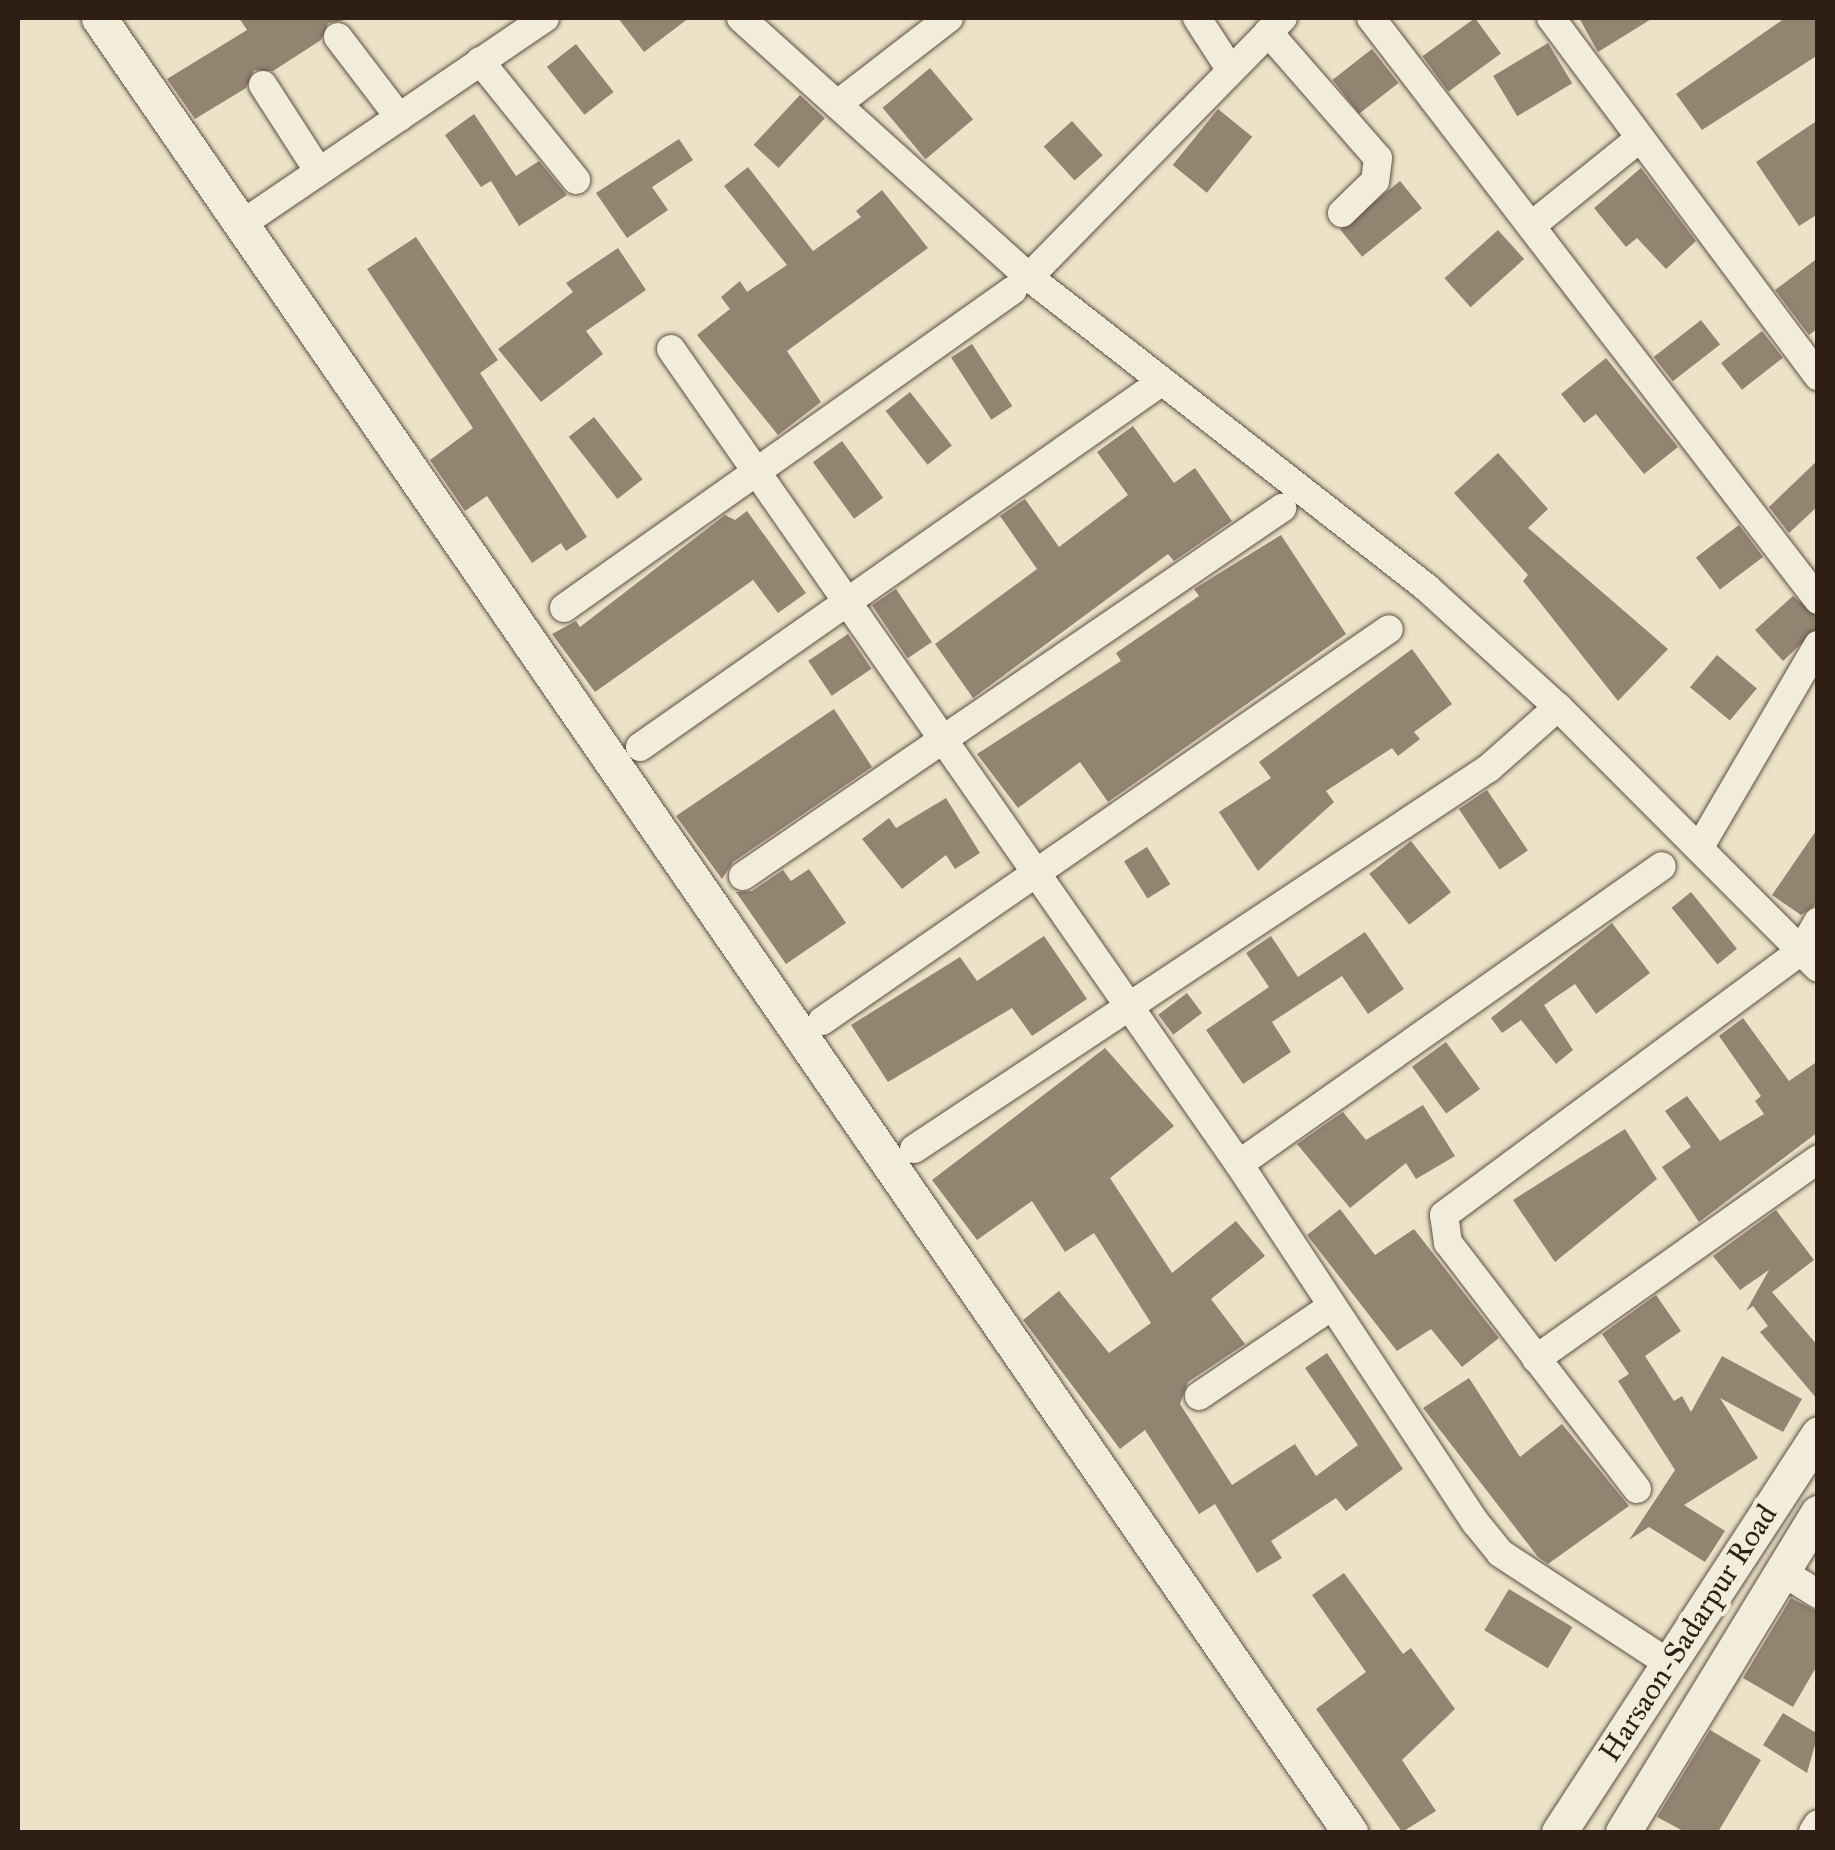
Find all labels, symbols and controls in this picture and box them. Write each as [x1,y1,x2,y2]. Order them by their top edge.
street label: Harsaon-Sadarpur Road [1591,1498,1785,1768]

